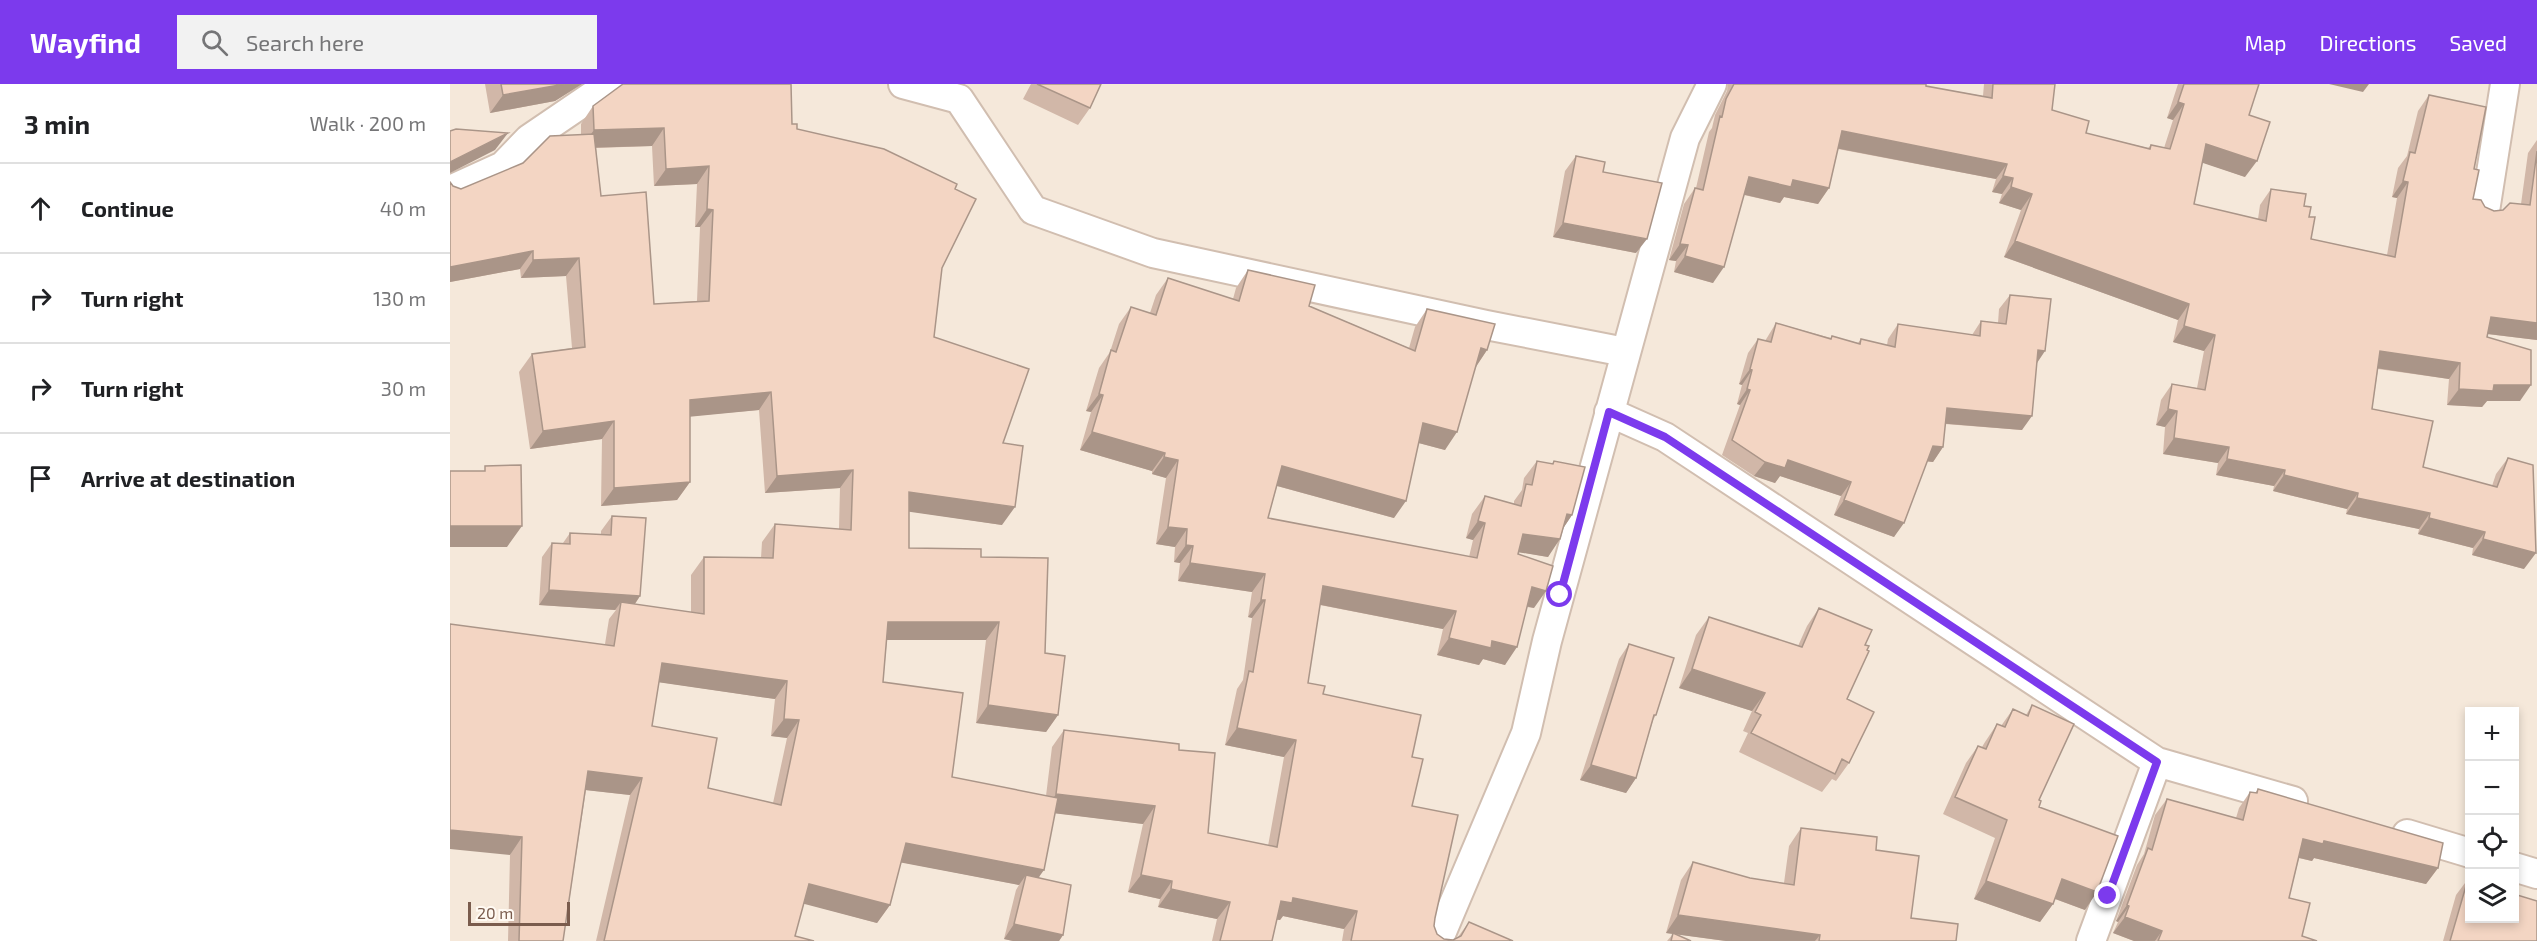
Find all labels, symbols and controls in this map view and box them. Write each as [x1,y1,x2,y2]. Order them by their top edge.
search box [177,15,597,69]
text: Wayfind [30,25,141,59]
icon: search [198,26,231,59]
text: Search here [246,29,364,55]
text: Map [2244,30,2287,55]
text: Directions [2320,30,2416,55]
text: Saved [2449,30,2507,55]
text: 3 min [24,108,90,139]
text: Walk · 200 m [309,111,426,135]
icon: ahead [24,192,57,225]
text: Continue [81,195,174,221]
text: 40 m [380,196,426,220]
icon: right [24,282,57,315]
text: Turn right [81,285,183,311]
text: 130 m [373,286,426,310]
icon: right [24,372,57,405]
text: Turn right [81,375,183,401]
text: 30 m [381,376,426,400]
icon: arrive [24,462,57,495]
text: Arrive at destination [81,465,295,491]
route start [1546,581,1572,607]
map controls [2465,707,2519,923]
button: + [2465,707,2519,761]
button: − [2465,761,2519,815]
button: locate [2465,815,2519,869]
button: layers [2465,869,2519,923]
route end [2094,882,2120,908]
scale bar [468,899,570,926]
text: 20 m [477,903,513,922]

